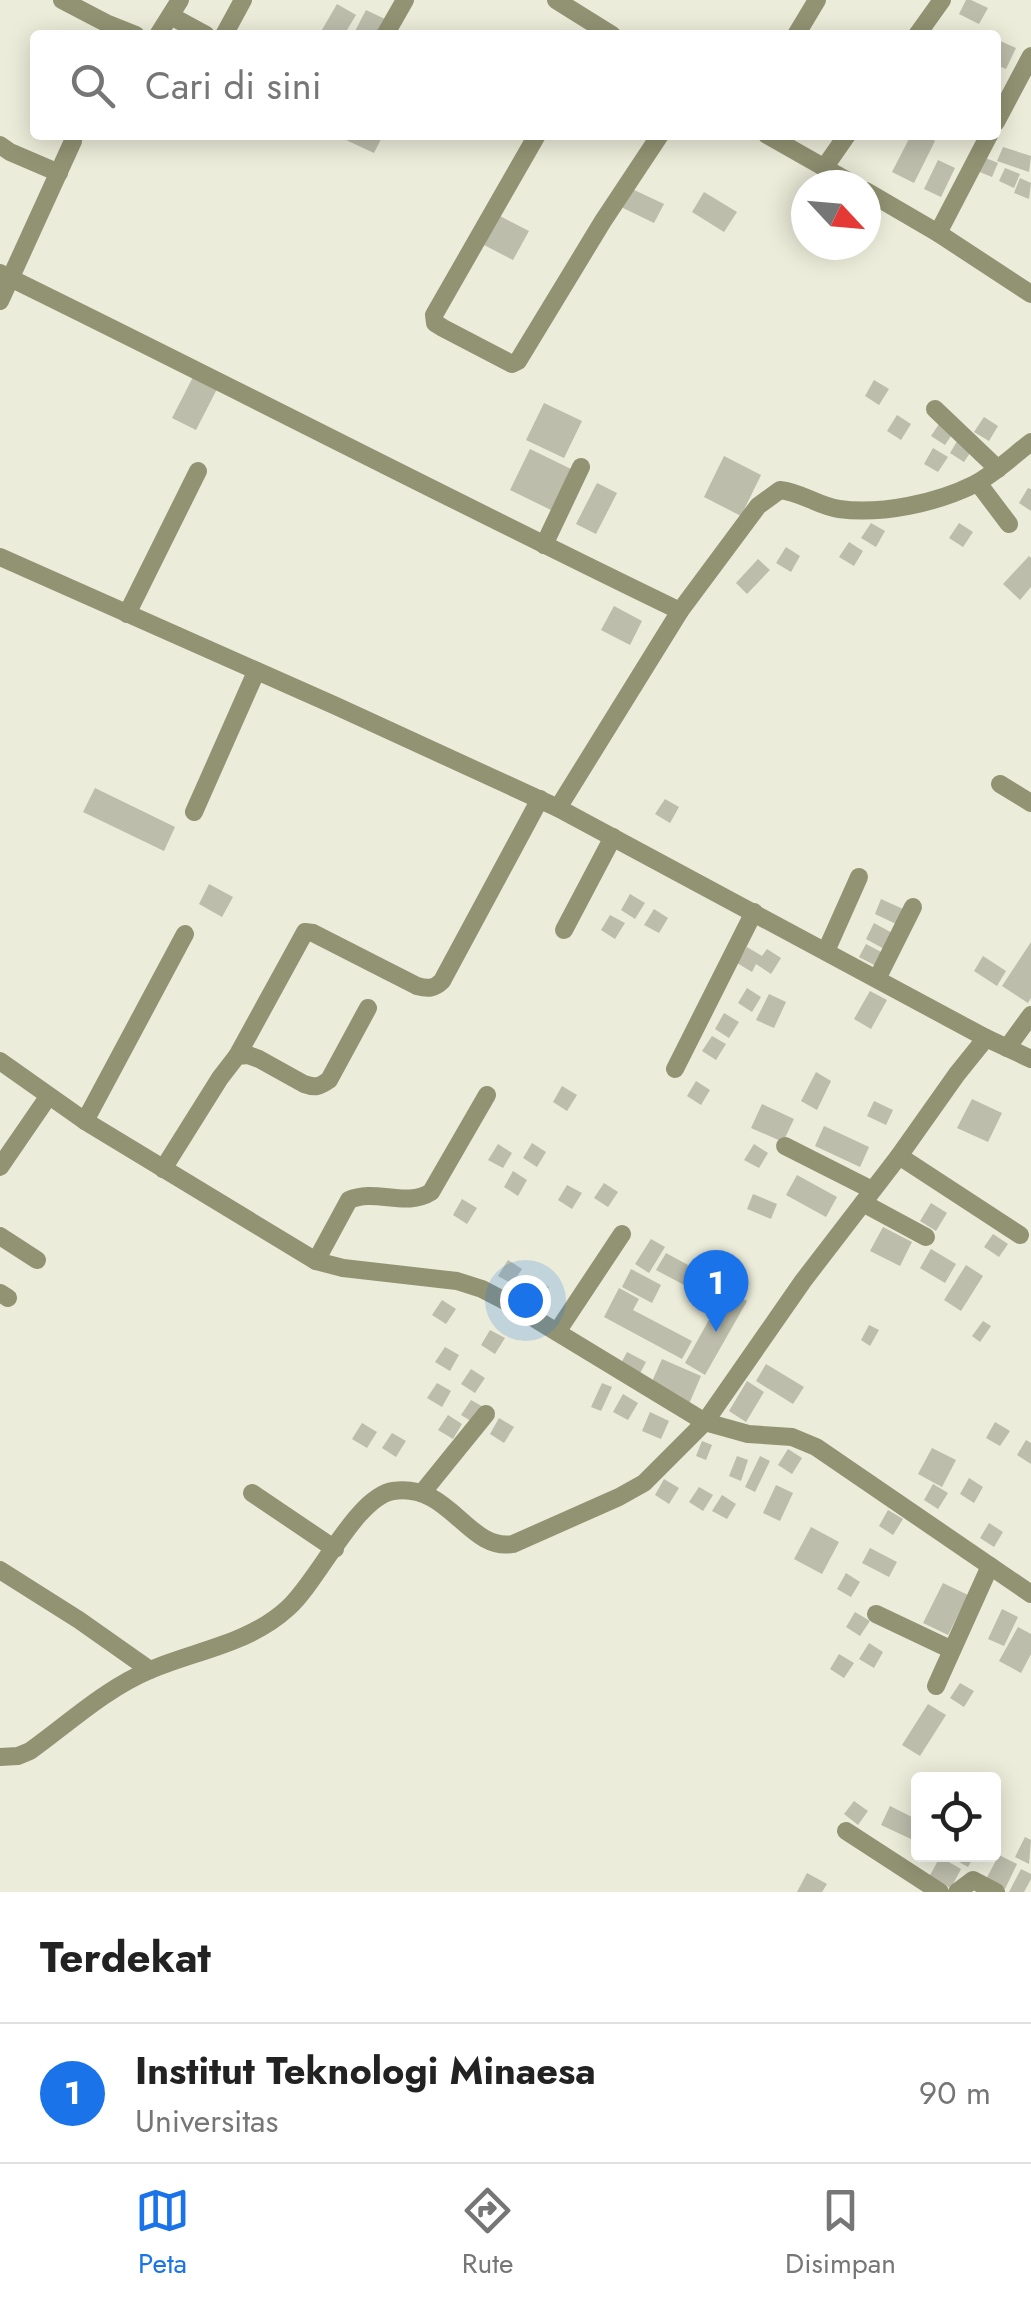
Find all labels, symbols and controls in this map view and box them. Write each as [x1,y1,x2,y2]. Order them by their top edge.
search box [30,30,1001,140]
icon: search [65,58,120,113]
text: Cari di sini [145,58,322,113]
north arrow [791,170,881,260]
pin: 1 [684,1250,748,1332]
your location [500,1275,551,1326]
map controls [911,1772,1001,1862]
button: locate [911,1772,1001,1862]
text: Terdekat [40,1927,211,1988]
text: Institut Teknologi Minaesa [135,2043,596,2098]
text: 1 [64,2070,81,2116]
text: 90 m [919,2070,991,2116]
text: Universitas [135,2098,278,2144]
tab: Peta [135,2183,190,2284]
tab: Rute [460,2183,515,2284]
tab: Disimpan [785,2183,896,2284]

